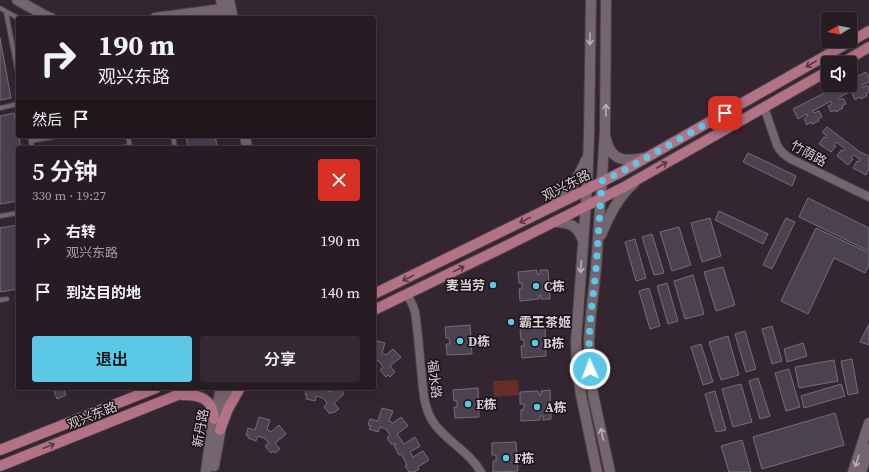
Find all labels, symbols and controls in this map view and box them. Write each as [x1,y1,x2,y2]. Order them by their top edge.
north arrow [821,12,857,48]
map controls [821,12,857,92]
text: 190 m [98,26,175,64]
icon: right [32,32,84,84]
one-way arrow [586,32,594,45]
button: sound [821,56,857,92]
one-way arrow [805,61,817,69]
text: 观兴东路 [98,64,170,89]
pin [708,96,742,130]
icon: arrive [714,102,736,124]
one-way arrow [602,104,610,117]
icon: arrive [70,108,92,130]
text: 然后 [32,109,62,130]
street label: 竹荫路 [788,137,830,170]
text: 5 分钟 [32,155,98,188]
button: close [318,159,360,201]
one-way arrow [656,161,668,169]
street label: 观兴东路 [539,166,593,205]
text: 330 m · 19:27 [32,187,106,204]
one-way arrow [519,217,531,224]
text: 右转 [66,221,96,242]
icon: right [32,229,54,251]
text: 190 m [320,230,360,251]
text: 观兴东路 [66,244,118,261]
one-way arrow [577,260,585,273]
one-way arrow [453,265,465,272]
one-way arrow [402,275,414,282]
place label: 麦当劳 [446,277,485,294]
place label: C栋 [544,278,565,295]
marker: 麦当劳 [488,280,498,290]
icon: arrive [32,281,54,303]
marker: C栋 [531,281,541,291]
text: 到达目的地 [66,282,141,303]
text: 140 m [320,282,360,303]
place label: 霸王茶姬 [519,314,571,331]
marker: 霸王茶姬 [506,317,516,327]
place label: D栋 [468,333,490,350]
place label: B栋 [543,335,564,352]
button: 退出 [32,336,192,382]
button: 分享 [200,336,360,382]
marker: D栋 [455,336,465,346]
marker: B栋 [530,338,540,348]
position arrow [569,348,611,390]
street label: 福水路 [424,359,445,399]
place label: E栋 [476,396,497,413]
street label: 观兴东路 [65,398,119,433]
marker: E栋 [463,399,473,409]
place label: A栋 [545,399,567,416]
marker: A栋 [532,402,542,412]
street label: 新丹路 [189,407,212,449]
one-way arrow [597,428,605,441]
one-way arrow [43,442,55,450]
place label: F栋 [514,450,535,467]
marker: F栋 [501,453,511,463]
one-way arrow [852,455,860,467]

